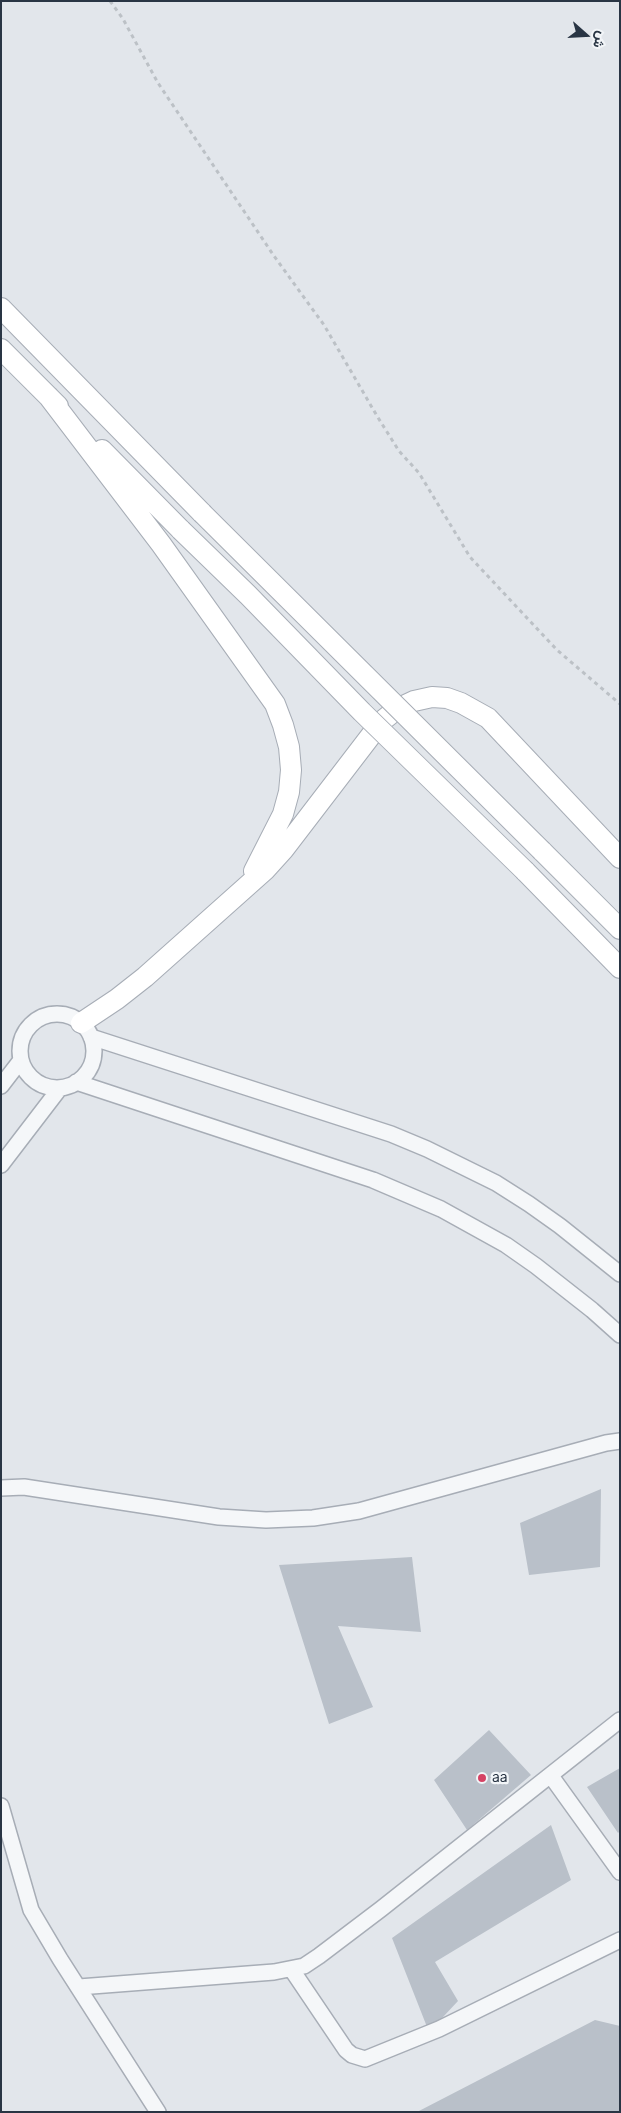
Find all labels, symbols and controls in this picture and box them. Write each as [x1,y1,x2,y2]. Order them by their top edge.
north arrow [561,10,611,60]
text: ش [590,29,611,51]
place label: aa [492,1770,508,1786]
marker: aa [476,1772,488,1784]

